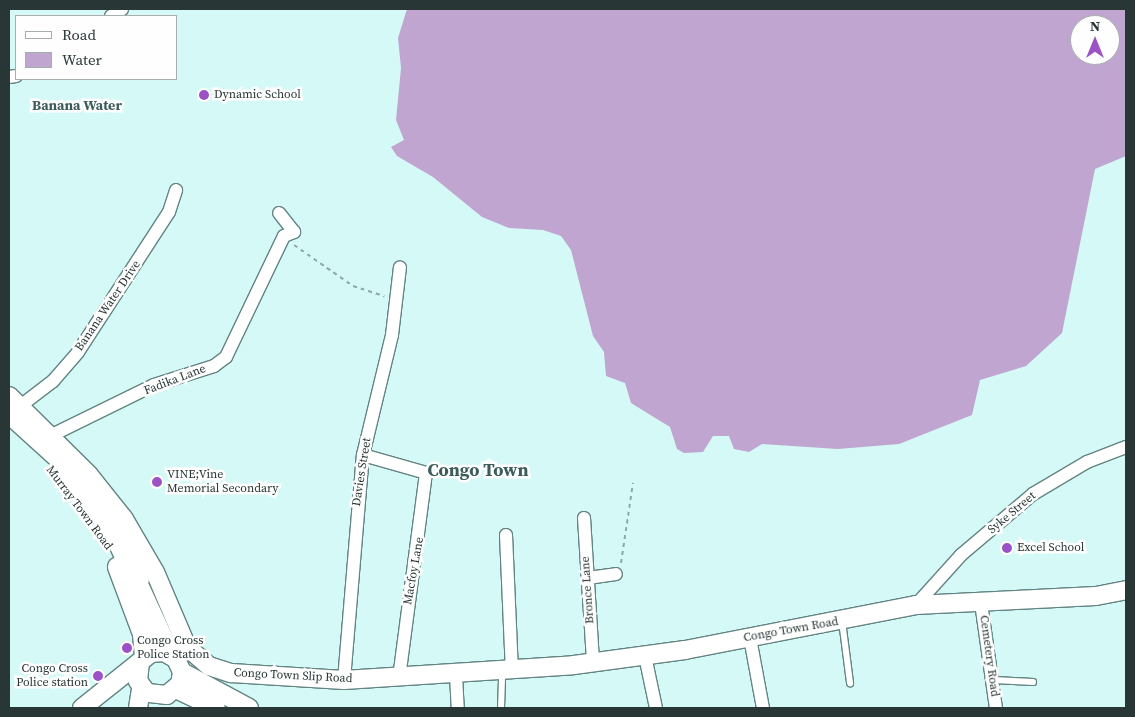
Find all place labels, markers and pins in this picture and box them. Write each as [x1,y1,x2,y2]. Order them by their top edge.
place label: Dynamic School [214,88,301,102]
marker: Dynamic School [198,89,210,101]
place label: VINE;Vine Memorial Secondary [167,468,278,496]
marker: VINE;Vine Memorial Secondary [151,476,163,488]
place label: Excel School [1017,541,1084,555]
marker: Excel School [1001,542,1013,554]
place label: Congo Cross Police Station [137,634,210,662]
marker: Congo Cross Police Station [121,642,133,654]
place label: Congo Cross Police station [16,662,88,690]
marker: Congo Cross Police station [92,670,104,682]

